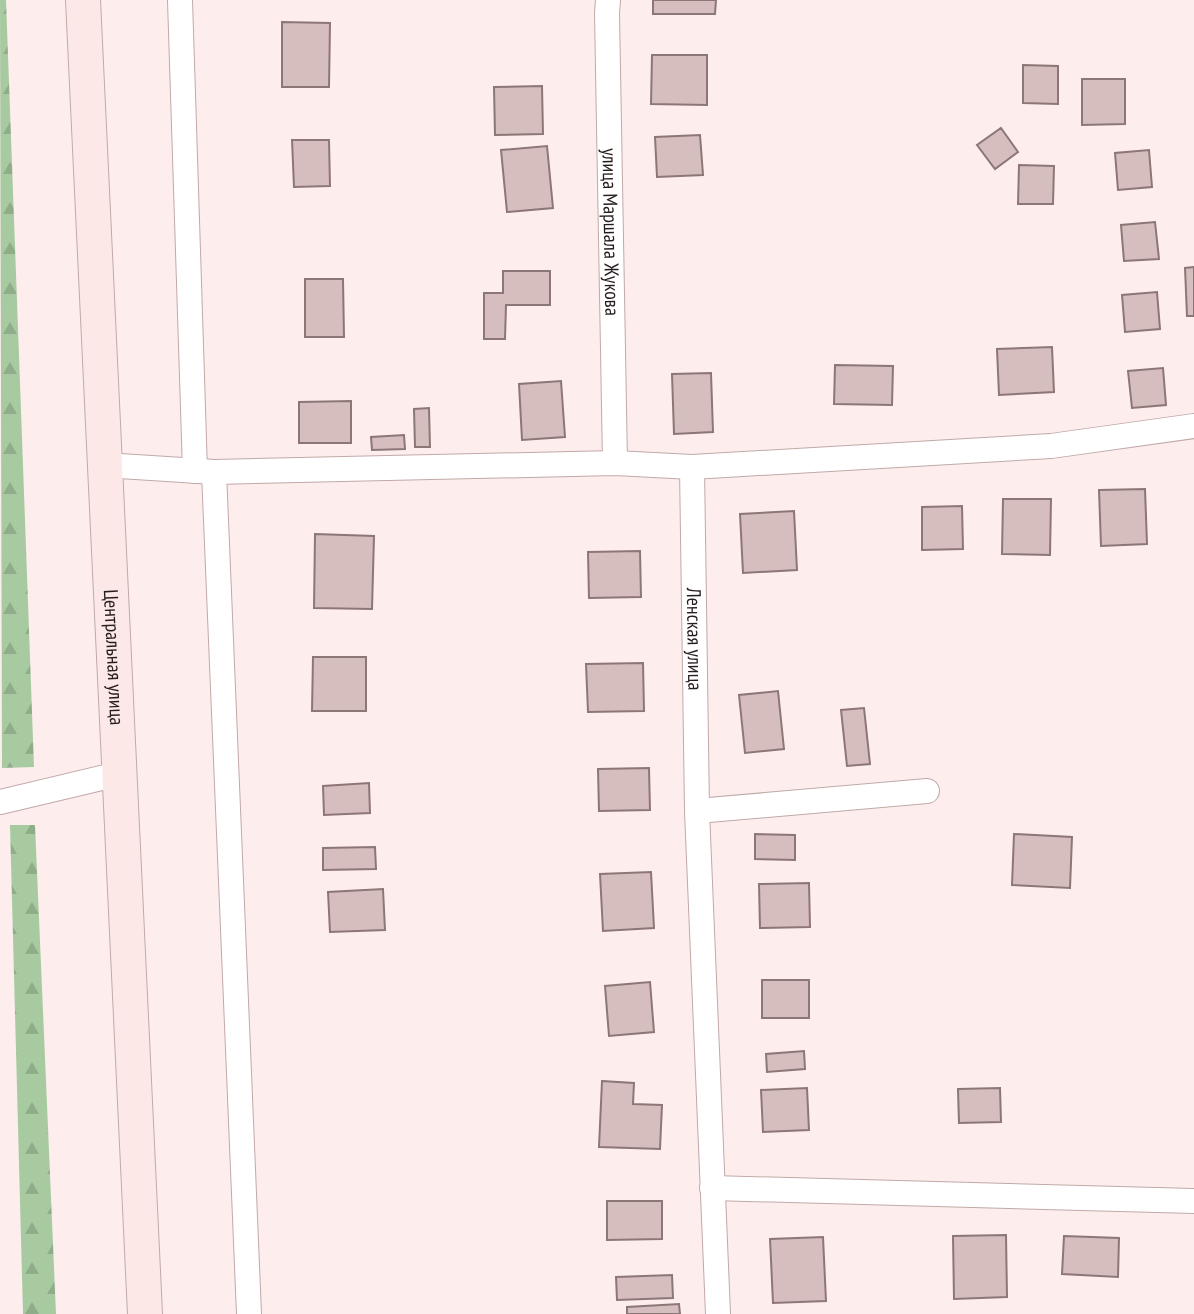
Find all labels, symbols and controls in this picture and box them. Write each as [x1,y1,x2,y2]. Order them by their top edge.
street label: улица Маршала Жукова [596,148,625,316]
street label: Ленская улица [681,586,708,691]
street label: Центральная улица [98,589,130,726]

